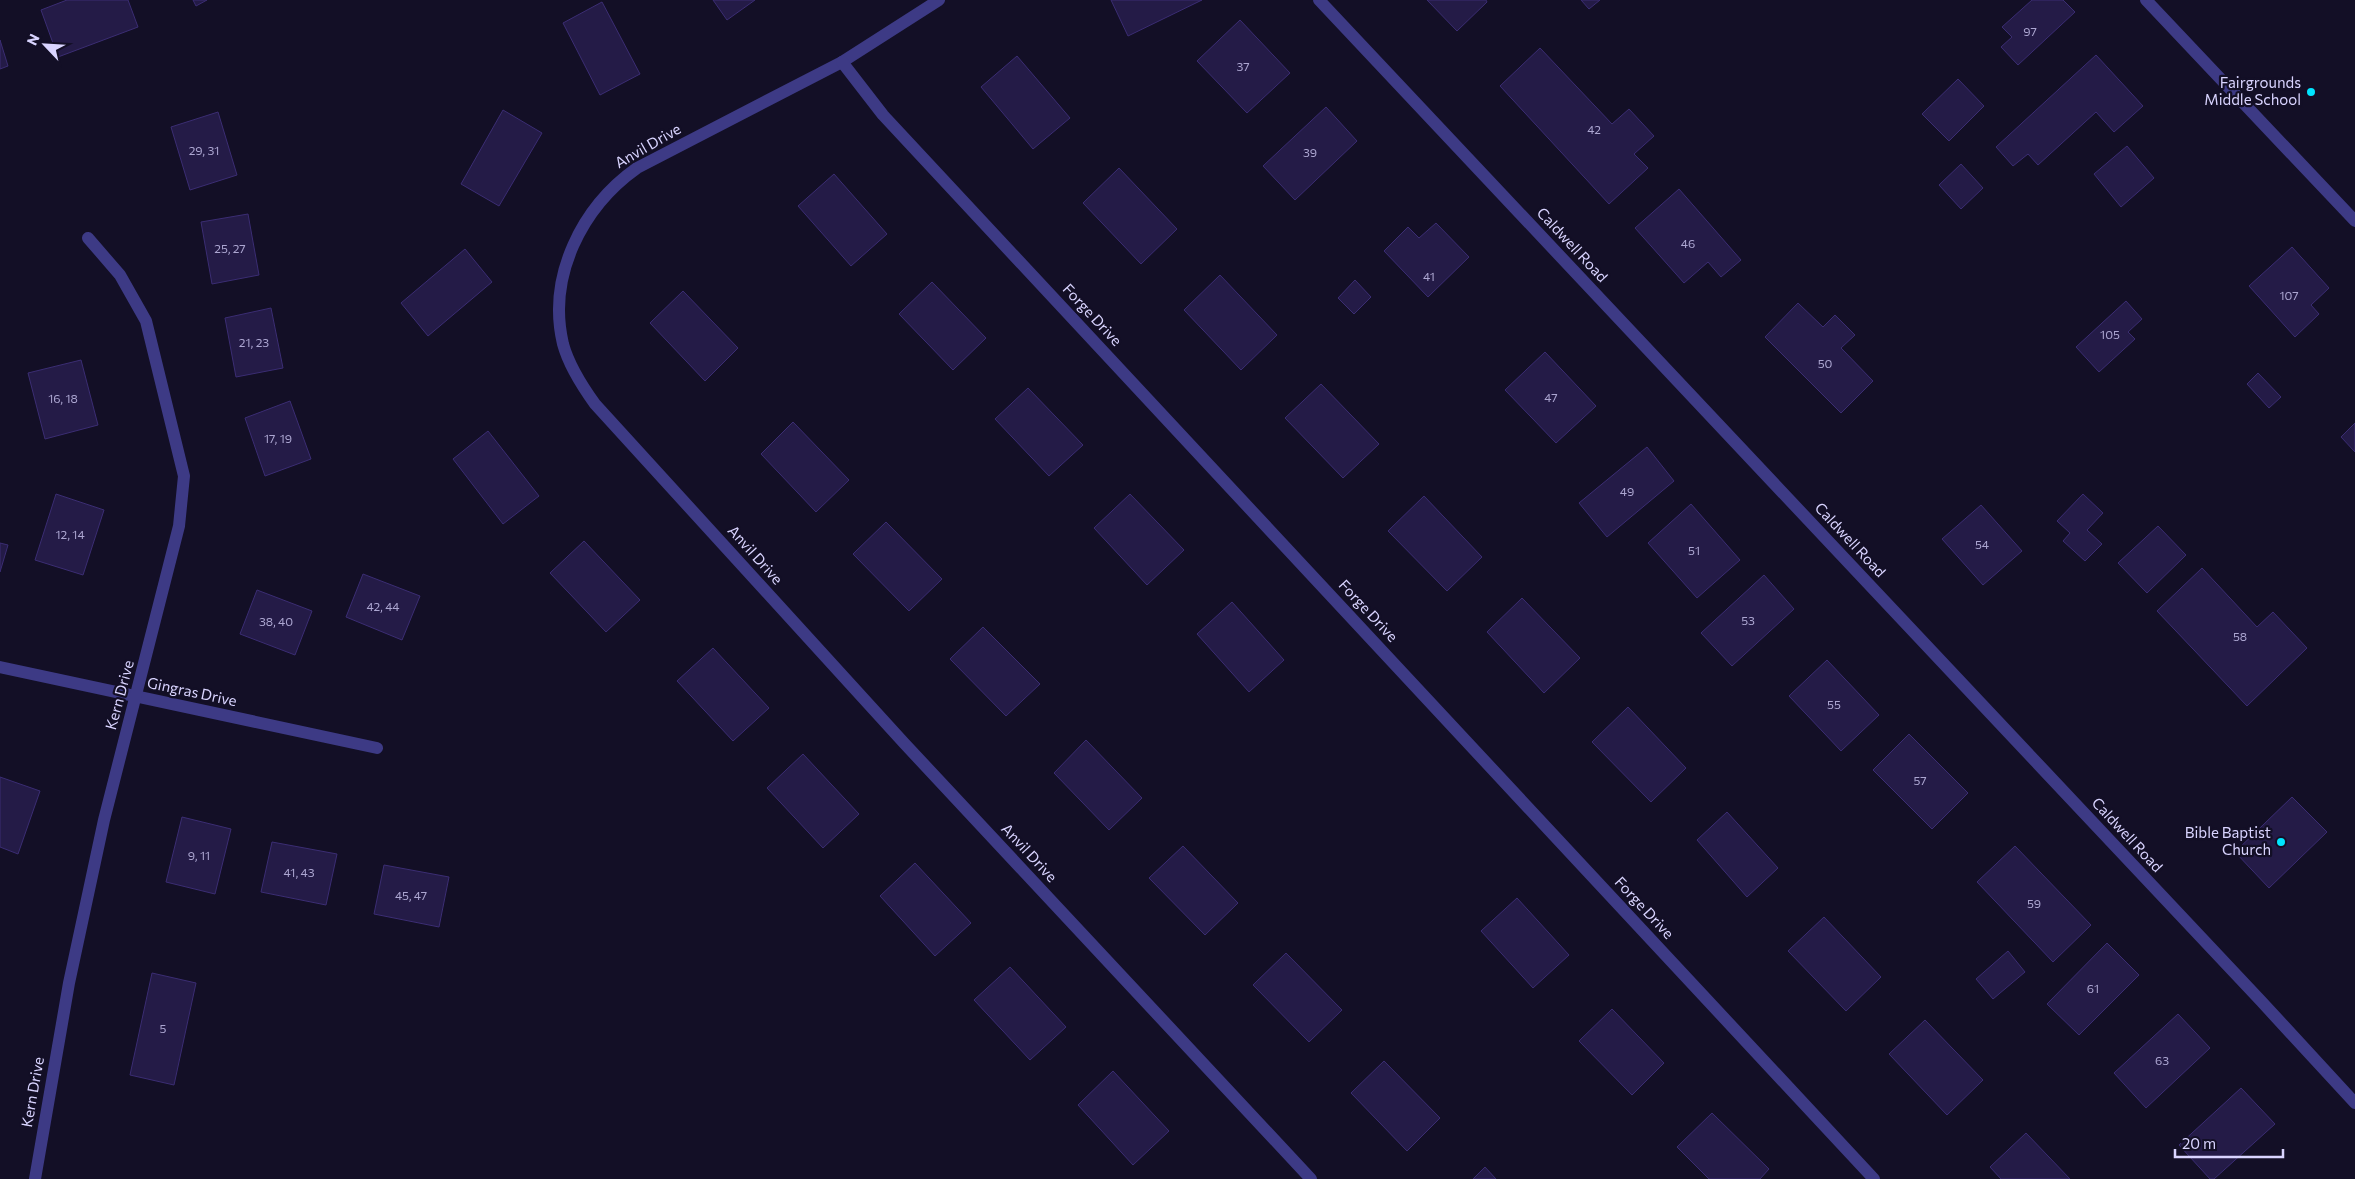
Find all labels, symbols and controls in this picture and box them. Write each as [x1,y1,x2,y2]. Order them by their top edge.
north arrow [20,20,70,70]
house number: 97 [2023,24,2037,38]
text: N [23,31,43,48]
house number: 37 [1236,59,1250,73]
place label: Fairgrounds Middle School [2204,73,2301,108]
marker: Fairgrounds Middle School [2305,86,2317,98]
street label: Anvil Drive [611,119,684,171]
house number: 42 [1587,122,1601,136]
house number: 29, 31 [189,143,219,157]
house number: 39 [1303,145,1317,159]
street label: Caldwell Road [1533,203,1612,285]
house number: 46 [1681,236,1695,250]
house number: 25, 27 [214,241,246,255]
house number: 41 [1423,269,1435,283]
street label: Forge Drive [1059,280,1126,349]
house number: 107 [2279,288,2299,302]
house number: 105 [2100,327,2120,341]
house number: 21, 23 [239,335,269,349]
house number: 50 [1818,356,1833,370]
house number: 47 [1544,390,1558,404]
house number: 16, 18 [48,391,78,405]
house number: 17, 19 [264,431,292,445]
house number: 49 [1620,484,1634,498]
street label: Caldwell Road [1811,498,1890,580]
street label: Anvil Drive [725,521,787,588]
house number: 12, 14 [55,527,85,541]
house number: 54 [1975,537,1989,551]
house number: 51 [1688,543,1700,557]
street label: Forge Drive [1335,576,1402,645]
house number: 42, 44 [366,599,400,613]
house number: 53 [1741,613,1755,627]
house number: 38, 40 [259,614,293,628]
house number: 58 [2233,629,2247,643]
street label: Kern Drive [101,658,137,731]
street label: Gingras Drive [146,673,239,709]
house number: 55 [1827,697,1841,711]
house number: 57 [1913,773,1927,787]
street label: Caldwell Road [2088,793,2167,875]
street label: Anvil Drive [998,819,1061,885]
place label: Bible Baptist Church [2185,823,2271,858]
marker: Bible Baptist Church [2275,836,2287,848]
house number: 9, 11 [188,848,210,862]
house number: 41, 43 [283,865,315,879]
street label: Forge Drive [1611,873,1678,942]
house number: 45, 47 [395,888,427,902]
house number: 59 [2027,896,2041,910]
house number: 61 [2087,981,2099,995]
house number: 5 [160,1021,167,1035]
house number: 63 [2155,1053,2169,1067]
street label: Kern Drive [17,1055,47,1128]
scale bar [2175,1126,2282,1158]
text: 20 m [2182,1134,2216,1152]

